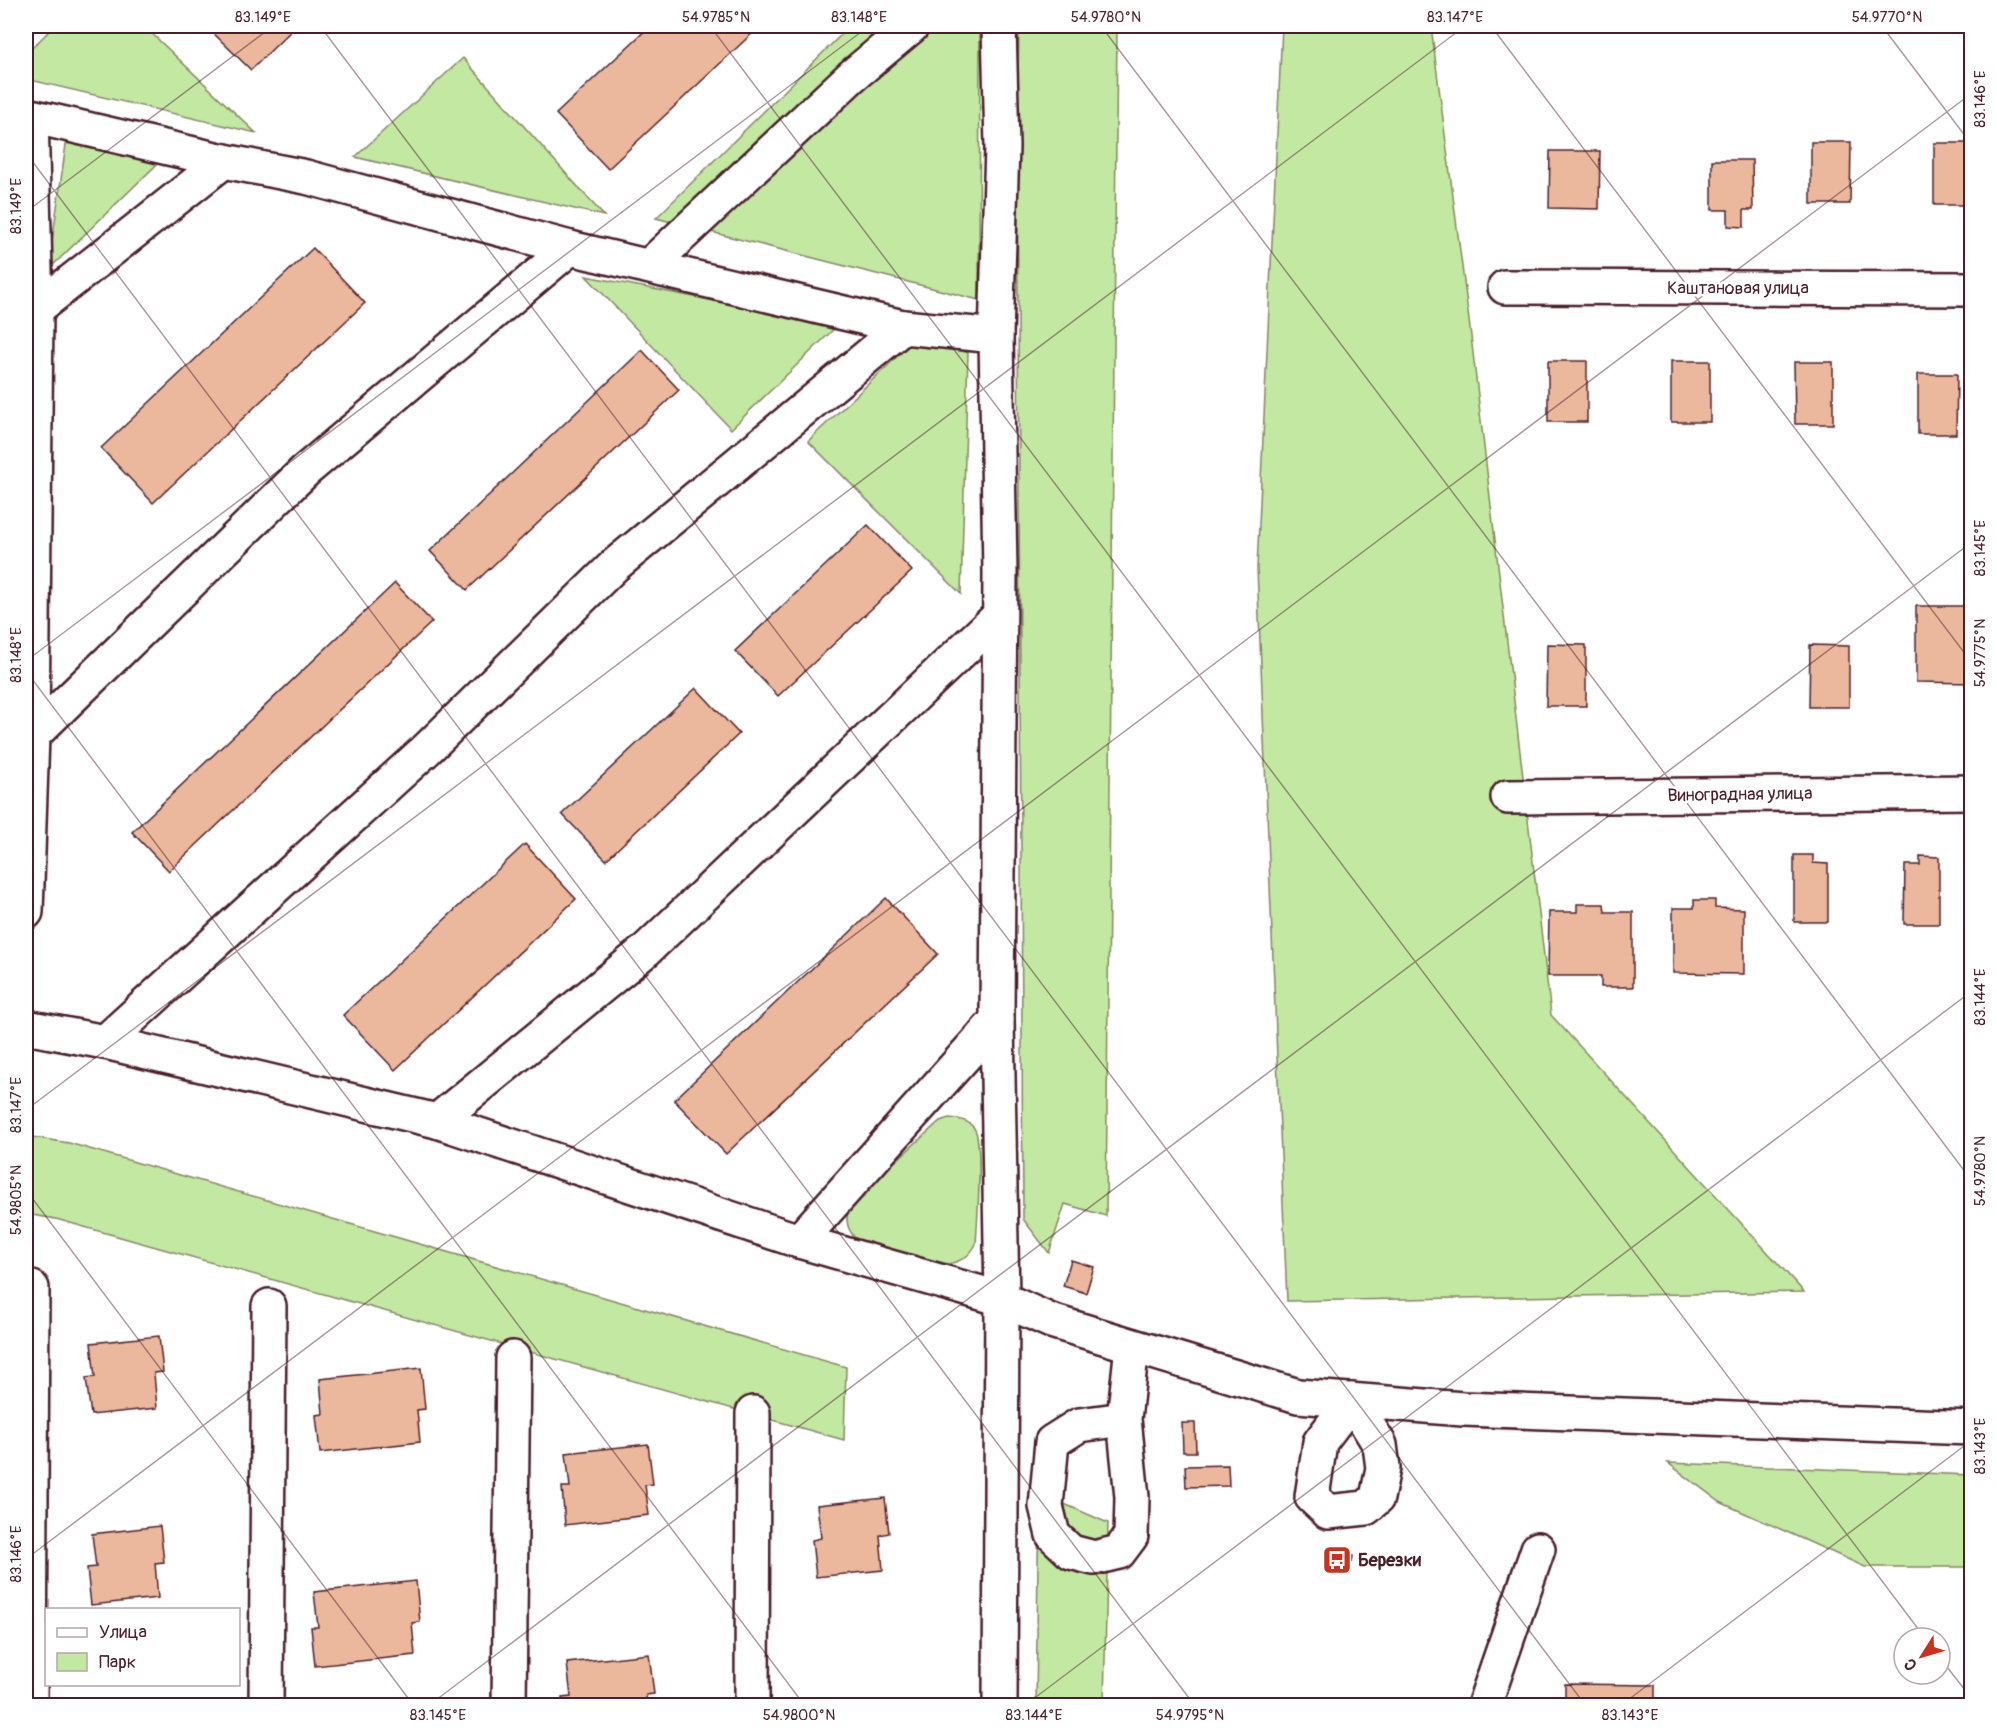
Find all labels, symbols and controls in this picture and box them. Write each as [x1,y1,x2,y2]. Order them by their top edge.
text: 83.149°E [235,8,291,27]
text: 54.9785°N [682,8,750,27]
text: 83.148°E [831,8,887,27]
text: 54.9780°N [1071,8,1141,27]
text: 83.147°E [1427,8,1483,27]
text: 54.9770°N [1852,8,1922,27]
text: 83.146°E [1971,70,1990,127]
text: 83.149°E [7,178,26,234]
street label: Каштановая улица [1667,277,1809,300]
text: 83.145°E [1971,520,1990,576]
text: 54.9775°N [1971,619,1990,687]
text: 83.148°E [7,627,26,683]
street label: Виноградная улица [1667,782,1813,807]
text: 83.144°E [1971,968,1990,1025]
text: 83.147°E [7,1077,26,1133]
text: 54.9780°N [1971,1136,1990,1206]
text: 54.9805°N [7,1165,26,1235]
text: 83.143°E [1971,1418,1990,1474]
text: 83.146°E [7,1525,26,1582]
bus stop icon: Березки [1321,1544,1353,1576]
place label: Березки [1358,1549,1421,1572]
legend [45,1608,240,1686]
text: Улица [99,1621,147,1644]
north arrow [1892,1626,1952,1686]
text: Парк [99,1651,136,1674]
text: С [1900,1654,1922,1674]
text: 83.145°E [410,1706,466,1725]
text: 54.9800°N [763,1706,835,1725]
text: 83.144°E [1006,1706,1063,1725]
text: 54.9795°N [1156,1706,1224,1725]
text: 83.143°E [1602,1706,1658,1725]

